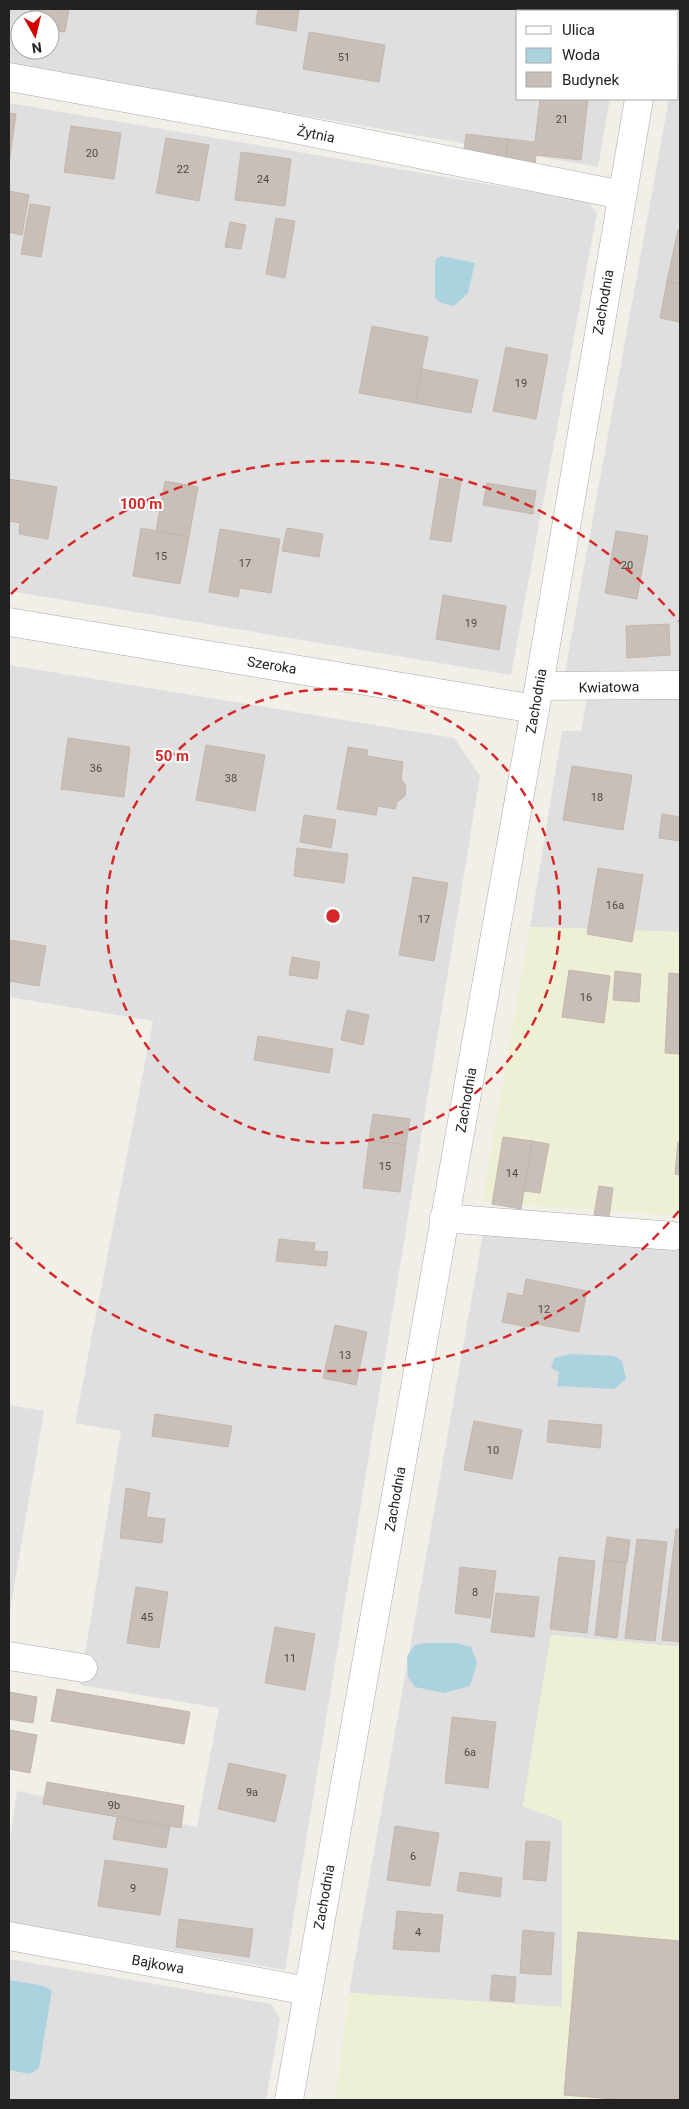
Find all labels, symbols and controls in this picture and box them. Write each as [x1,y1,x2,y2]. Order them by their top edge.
north arrow [10,10,60,60]
legend [516,10,679,100]
text: Ulica [562,21,595,39]
text: N [31,39,43,56]
text: Woda [562,46,600,64]
house number: 51 [338,51,350,64]
text: Budynek [562,71,619,89]
house number: 21 [556,113,568,126]
street label: Żytnia [296,122,336,146]
house number: 20 [86,147,98,160]
house number: 22 [177,163,189,176]
house number: 24 [257,173,269,186]
street label: Zachodnia [589,268,617,336]
house number: 19 [515,377,527,390]
text: 100 m [120,495,162,513]
house number: 15 [155,550,167,563]
house number: 17 [239,557,251,570]
house number: 20 [621,559,633,572]
house number: 19 [465,617,477,630]
street label: Szeroka [246,653,298,677]
street label: Zachodnia [522,667,550,735]
street label: Kwiatowa [579,678,639,696]
text: 50 m [155,747,189,765]
house number: 36 [90,762,102,775]
house number: 38 [225,772,237,785]
house number: 18 [591,791,603,804]
house number: 16a [606,899,624,912]
centre of rings [324,907,342,925]
house number: 17 [418,913,430,926]
house number: 16 [580,991,592,1004]
street label: Zachodnia [452,1066,480,1134]
house number: 15 [379,1160,391,1173]
house number: 14 [506,1167,518,1180]
house number: 12 [538,1303,550,1316]
house number: 13 [339,1349,351,1362]
house number: 10 [487,1444,499,1457]
street label: Zachodnia [381,1465,409,1533]
house number: 8 [472,1586,478,1599]
house number: 45 [141,1611,153,1624]
house number: 11 [284,1652,296,1665]
house number: 6a [464,1746,476,1759]
house number: 9a [246,1786,258,1799]
house number: 9b [108,1799,120,1812]
house number: 6 [410,1850,416,1863]
street label: Zachodnia [310,1863,338,1931]
house number: 9 [130,1882,136,1895]
house number: 4 [415,1926,421,1939]
street label: Bajkowa [131,1952,185,1976]

